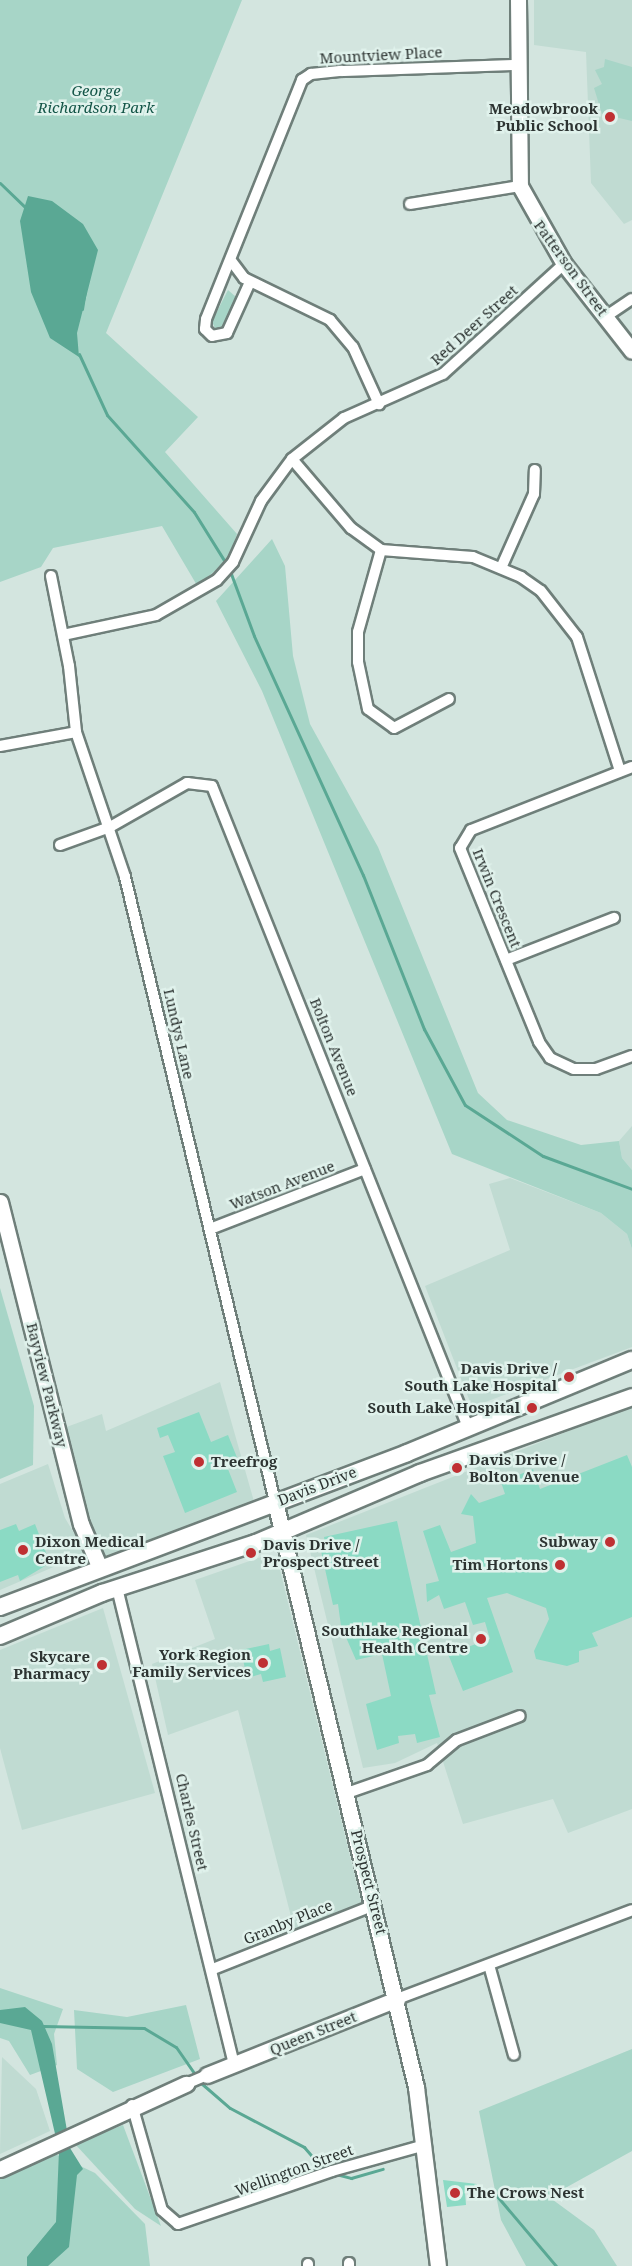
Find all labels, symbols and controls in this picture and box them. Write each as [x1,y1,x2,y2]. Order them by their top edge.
street label: Mountview Place [319,43,443,67]
park label: George Richardson Park [38,81,154,116]
place label: Meadowbrook Public School [489,99,598,134]
marker: Meadowbrook Public School [603,110,617,124]
street label: Patterson Street [530,217,612,319]
street label: Red Deer Street [427,281,521,369]
street label: Irwin Crescent [469,846,525,950]
street label: Lundys Lane [160,987,198,1081]
street label: Bolton Avenue [306,995,362,1099]
street label: Watson Avenue [227,1157,337,1213]
street label: Bayview Parkway [23,1321,71,1449]
place label: Davis Drive / South Lake Hospital [405,1359,557,1394]
marker: Davis Drive / South Lake Hospital [562,1370,576,1384]
place label: South Lake Hospital [368,1399,520,1417]
marker: South Lake Hospital [525,1401,539,1415]
place label: Davis Drive / Bolton Avenue [469,1450,579,1485]
place label: Treefrog [211,1453,277,1471]
marker: Treefrog [192,1455,206,1469]
marker: Davis Drive / Bolton Avenue [450,1461,464,1475]
street label: Davis Drive [275,1463,359,1509]
place label: Dixon Medical Centre [35,1532,145,1567]
place label: Subway [539,1533,598,1551]
place label: Davis Drive / Prospect Street [263,1535,379,1570]
marker: Subway [603,1535,617,1549]
marker: Dixon Medical Centre [16,1543,30,1557]
marker: Davis Drive / Prospect Street [244,1546,258,1560]
place label: Tim Hortons [452,1556,548,1574]
marker: Tim Hortons [553,1558,567,1572]
place label: Southlake Regional Health Centre [322,1621,468,1656]
marker: Southlake Regional Health Centre [472,1630,490,1648]
place label: York Region Family Services [132,1645,251,1680]
place label: Skycare Pharmacy [13,1647,90,1682]
marker: York Region Family Services [256,1656,270,1670]
marker: Skycare Pharmacy [95,1658,109,1672]
street label: Charles Street [172,1772,212,1872]
street label: Prospect Street [347,1828,391,1936]
street label: Granby Place [241,1896,335,1948]
street label: Queen Street [267,2007,359,2059]
street label: Wellington Street [233,2140,355,2200]
place label: The Crows Nest [467,2184,584,2202]
marker: The Crows Nest [448,2186,462,2200]

